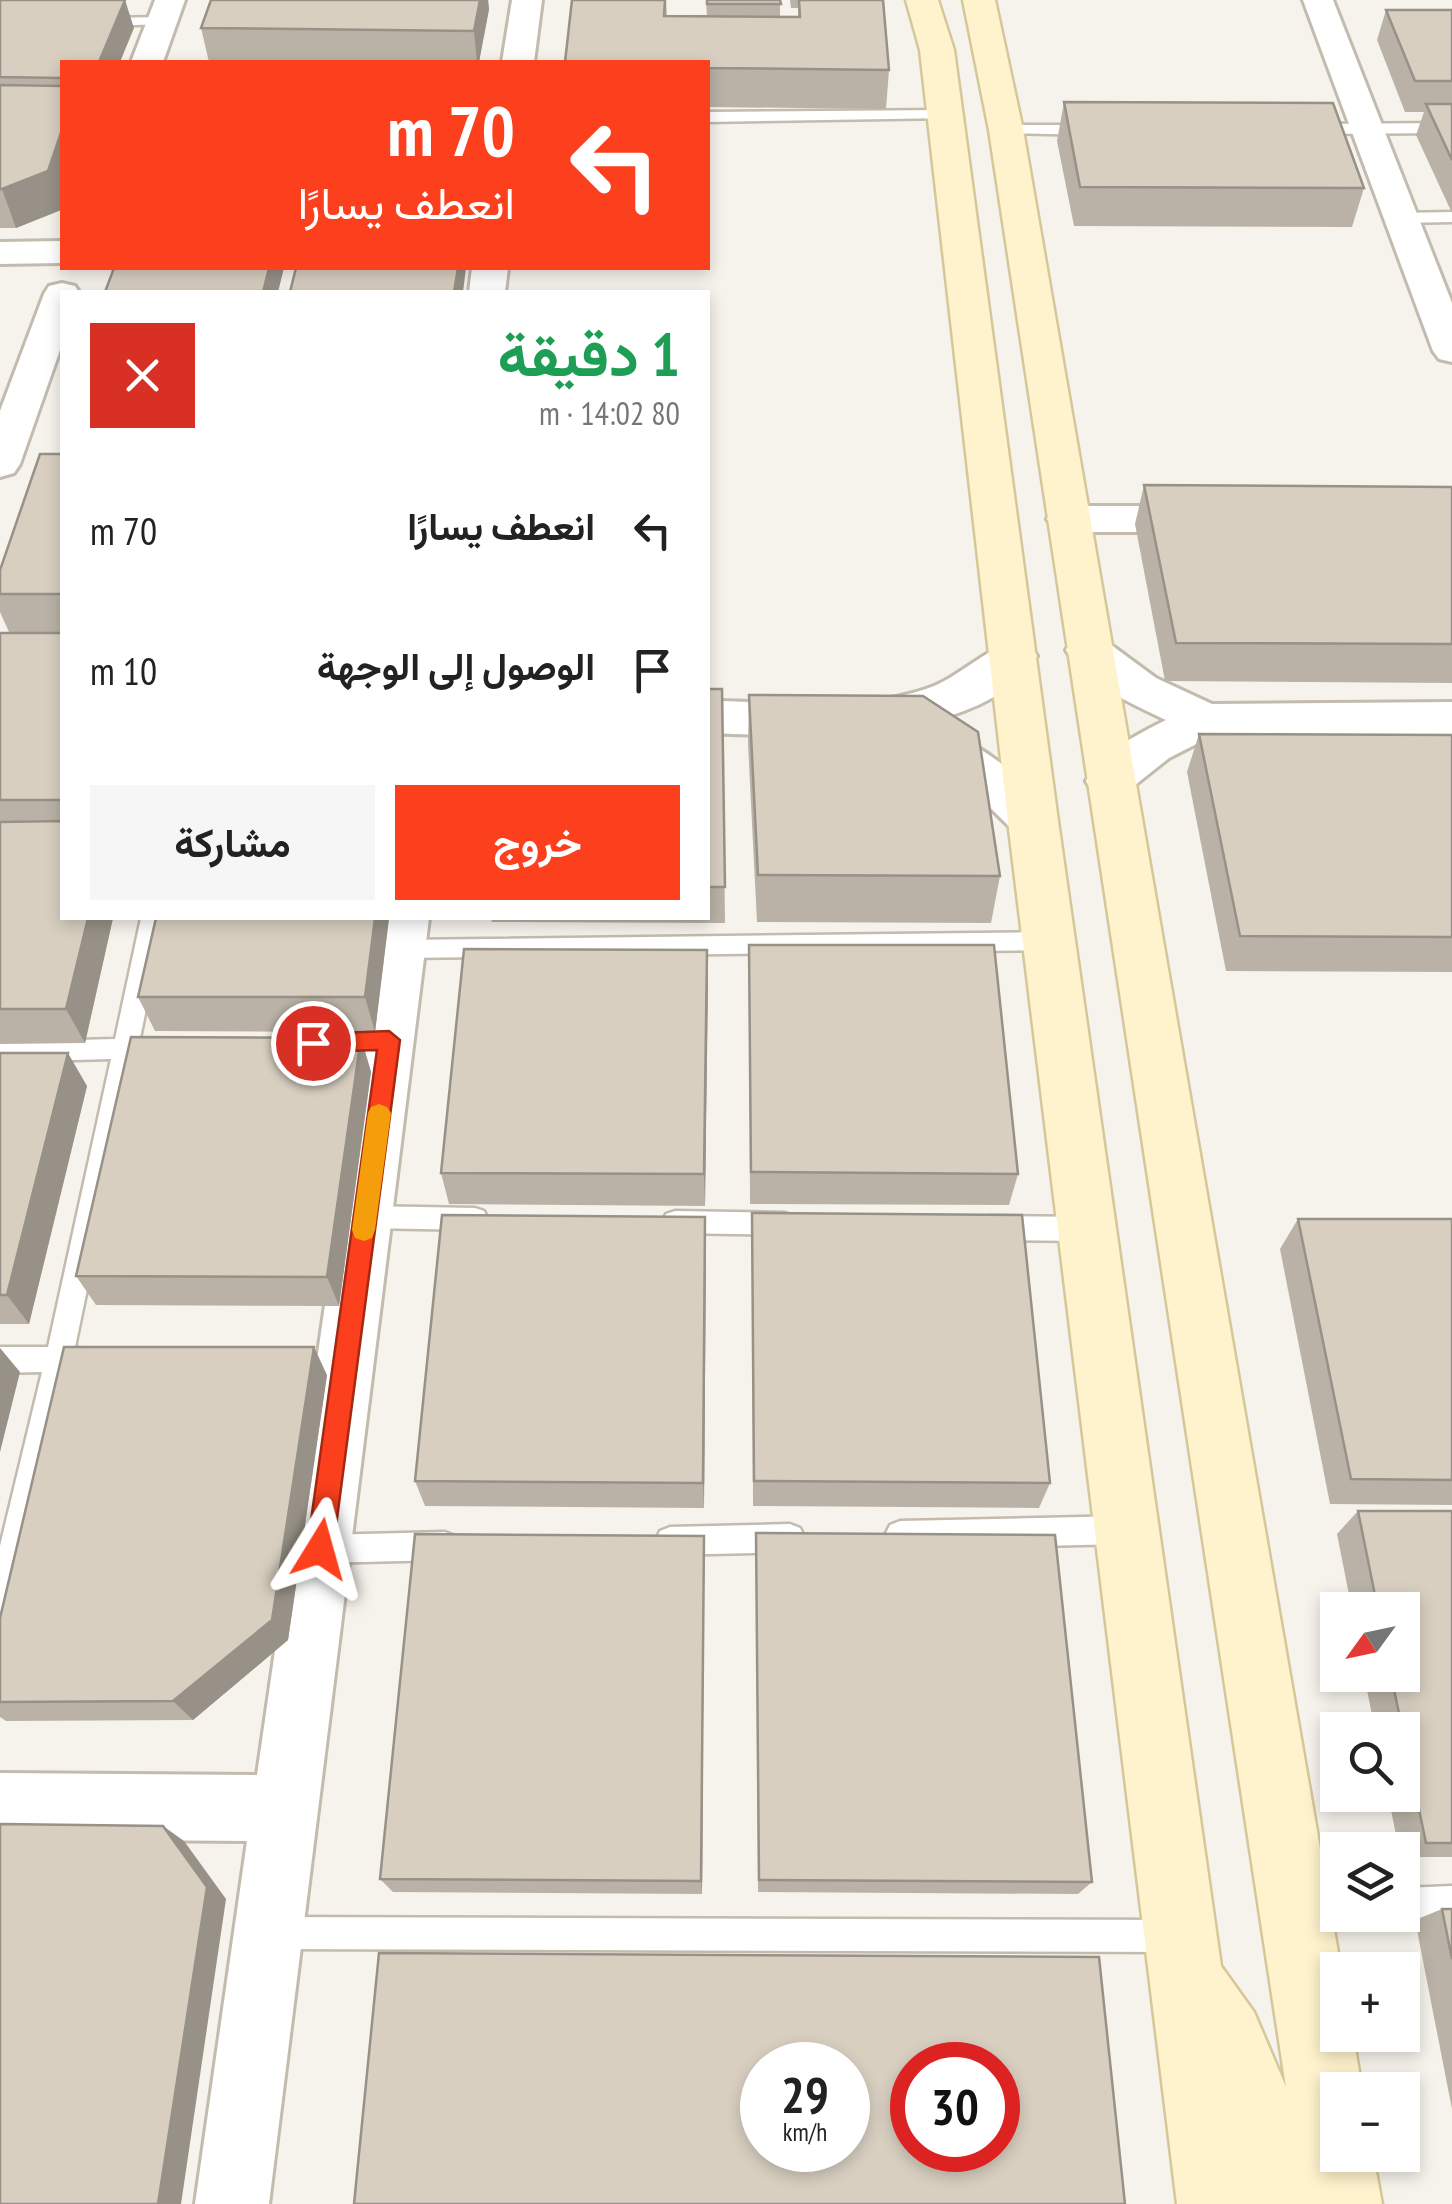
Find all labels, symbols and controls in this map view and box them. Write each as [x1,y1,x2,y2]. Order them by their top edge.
text: 70 m [387,85,515,175]
icon: left [550,100,680,230]
text: انعطف يسارًا [298,173,515,231]
text: 1 دقيقة [498,315,680,393]
button: close [90,323,195,428]
text: 80 m · 14:02 [539,392,680,434]
text: انعطف يسارًا [407,501,595,550]
icon: left [625,503,680,558]
text: 70 m [90,506,157,555]
text: الوصول إلى الوجهة [317,641,595,690]
icon: arrive [625,643,680,698]
text: 10 m [90,646,157,695]
button: مشاركة [90,785,375,900]
button: خروج [395,785,680,900]
pin [271,1001,356,1086]
icon: arrive [286,1016,341,1071]
position arrow [268,1497,372,1601]
north arrow [1320,1592,1420,1692]
map controls [1320,1592,1420,2172]
button: search [1320,1712,1420,1812]
button: layers [1320,1832,1420,1932]
button: + [1320,1952,1420,2052]
speed limit sign: 30 [890,2042,1020,2172]
text: 29 [781,2062,829,2127]
button: − [1320,2072,1420,2172]
text: km/h [783,2116,827,2148]

